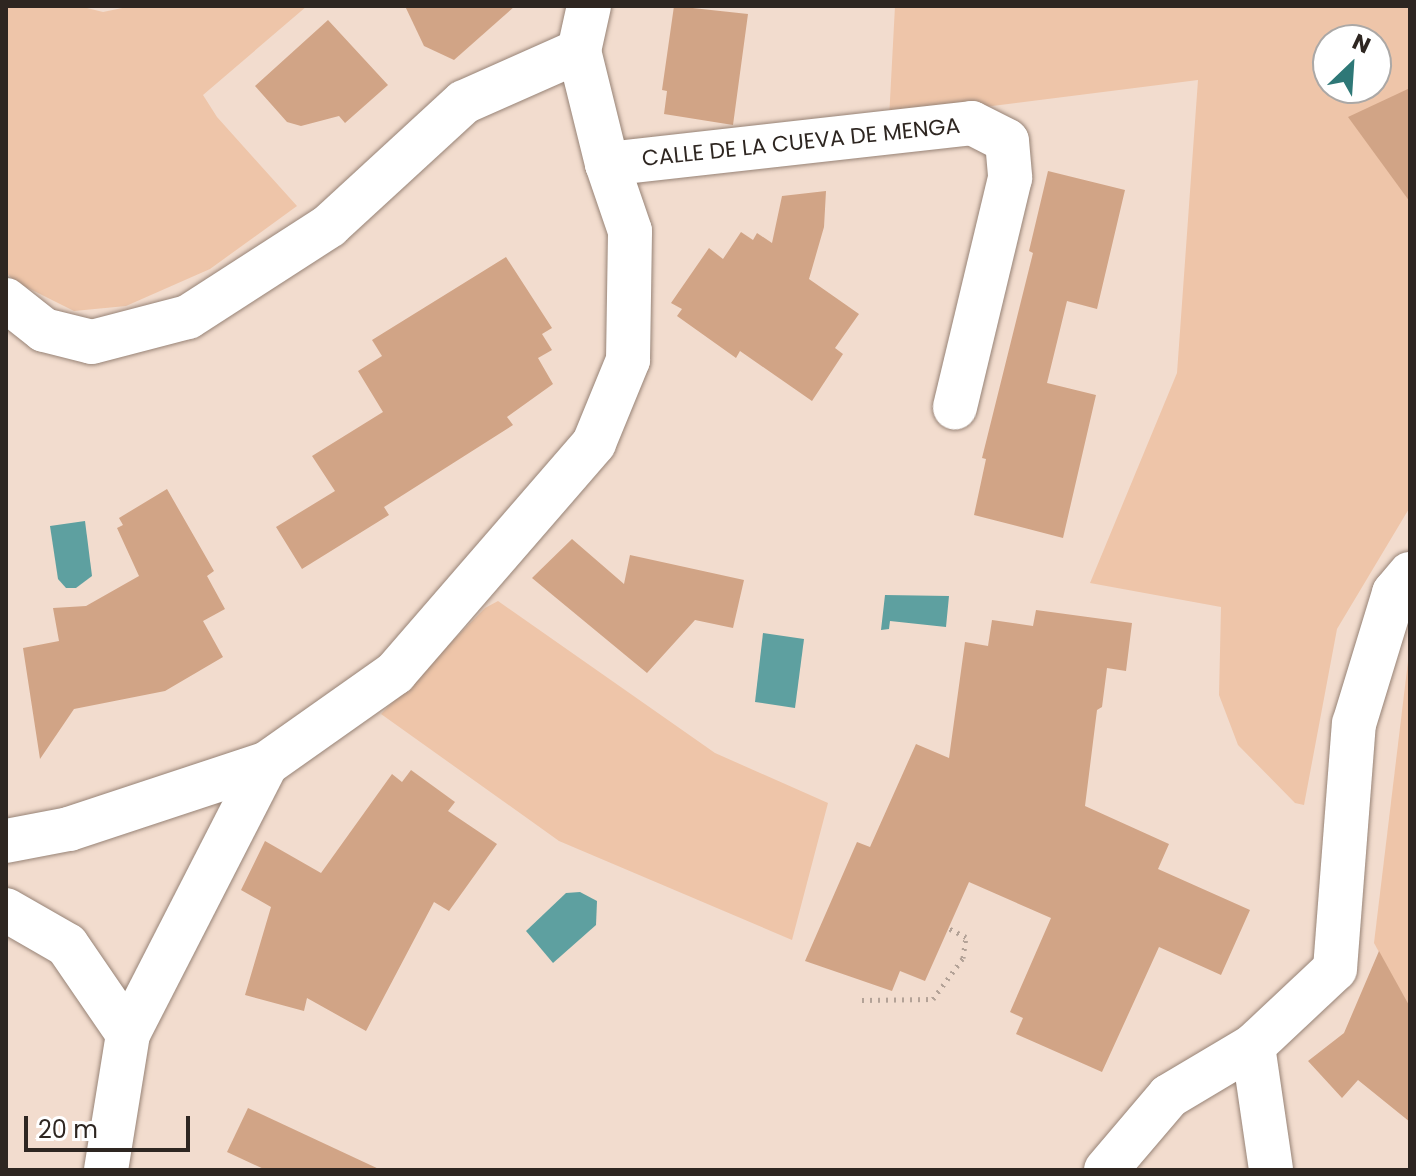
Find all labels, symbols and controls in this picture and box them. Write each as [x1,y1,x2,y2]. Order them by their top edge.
north arrow [1312,24,1392,104]
text: N [1347,26,1376,61]
street label: CALLE DE LA CUEVA DE MENGA [641,112,961,172]
scale bar [28,1100,194,1150]
text: 20 m [38,1113,98,1146]

